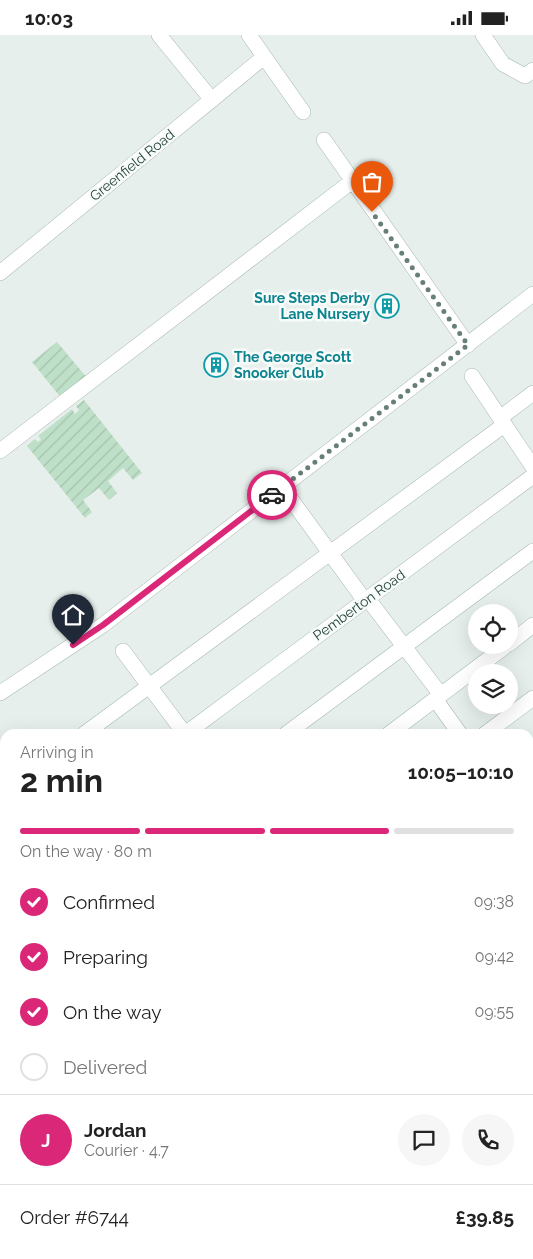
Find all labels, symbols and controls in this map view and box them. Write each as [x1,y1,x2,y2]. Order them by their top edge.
text: 10:03 [25,7,73,29]
street label: Greenfield Road [86,126,178,204]
pin [351,161,393,212]
icon: bag [358,168,386,196]
place label: Sure Steps Derby Lane Nursery [254,290,370,322]
building icon: Sure Steps Derby Lane Nursery [374,293,400,319]
place label: The George Scott Snooker Club [234,349,352,381]
building icon: The George Scott Snooker Club [203,352,229,378]
courier [247,470,297,520]
icon: car [258,481,286,509]
street label: Pemberton Road [310,566,408,644]
pin [52,594,94,645]
icon: home [59,601,87,629]
map controls [468,604,518,714]
button: locate [468,604,518,654]
button: layers [468,664,518,714]
text: Arriving in [20,743,94,762]
text: 10:05–10:10 [408,761,514,783]
text: 2 min [20,762,103,799]
text: On the way · 80 m [20,842,152,861]
icon: check [20,888,48,916]
text: Confirmed [63,891,155,913]
text: 09:38 [474,892,514,911]
icon: check [20,943,48,971]
text: Preparing [63,946,148,968]
text: 09:42 [475,947,514,966]
icon: check [20,998,48,1026]
text: On the way [63,1001,162,1023]
text: 09:55 [474,1002,514,1021]
text: Delivered [63,1056,147,1078]
button: chat [398,1114,450,1166]
button: phone [462,1114,514,1166]
text: Jordan [84,1119,147,1141]
text: J [41,1129,51,1151]
text: Courier · 4.7 [84,1141,169,1160]
text: Order #6744 [20,1206,129,1228]
text: £39.85 [456,1206,514,1228]

